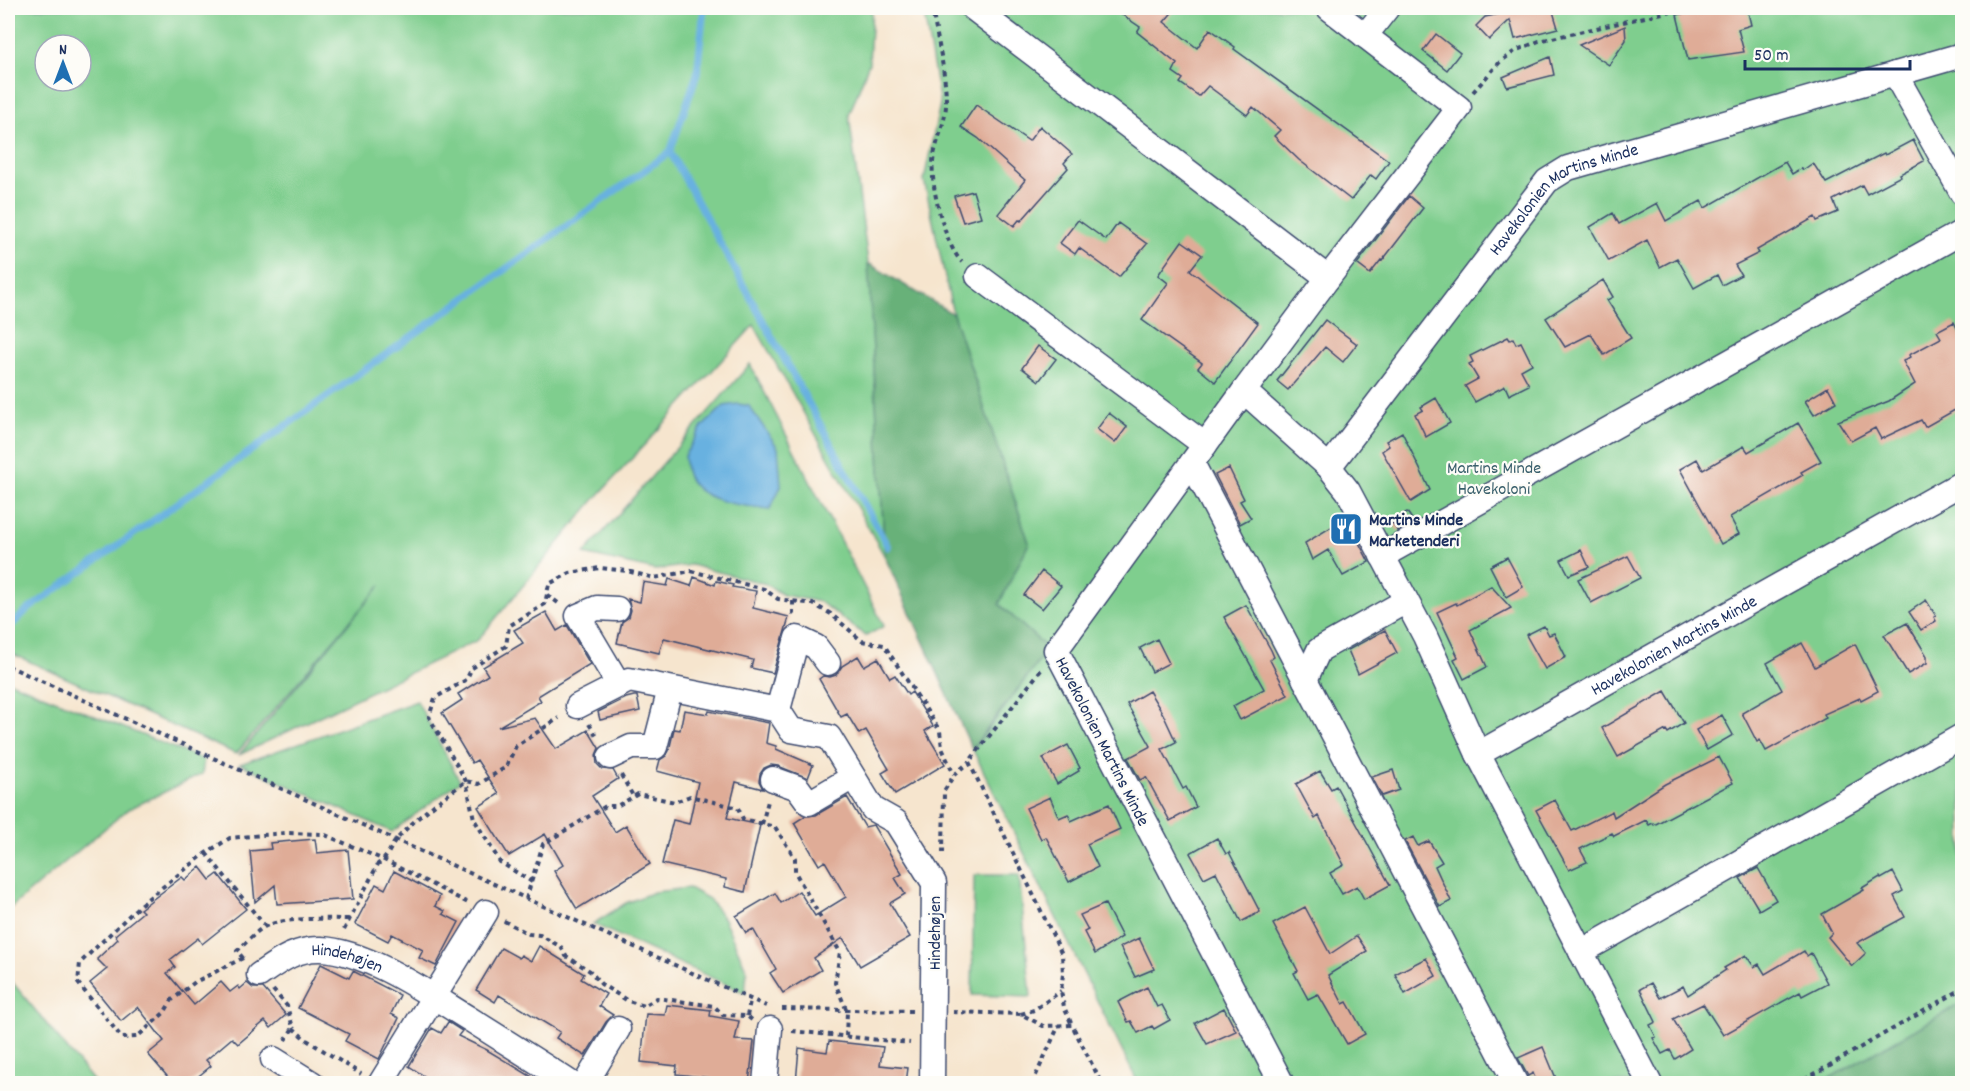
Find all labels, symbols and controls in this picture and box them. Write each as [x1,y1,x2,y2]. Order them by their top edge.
north arrow [33,33,93,93]
scale bar [1745,33,1910,71]
text: N [59,39,67,62]
text: 50 m [1754,44,1789,69]
street label: Havekolonien Martins Minde [1484,138,1642,262]
park label: Martins Minde Havekoloni [1447,457,1541,503]
place label: Martins Minde Marketenderi [1369,509,1463,555]
restaurant icon: Martins Minde Marketenderi [1328,511,1364,547]
street label: Havekolonien Martins Minde [1587,590,1762,703]
street label: Havekolonien Martins Minde [1047,653,1154,831]
street label: Hindehøjen [924,896,949,970]
street label: Hindehøjen [311,939,387,981]

